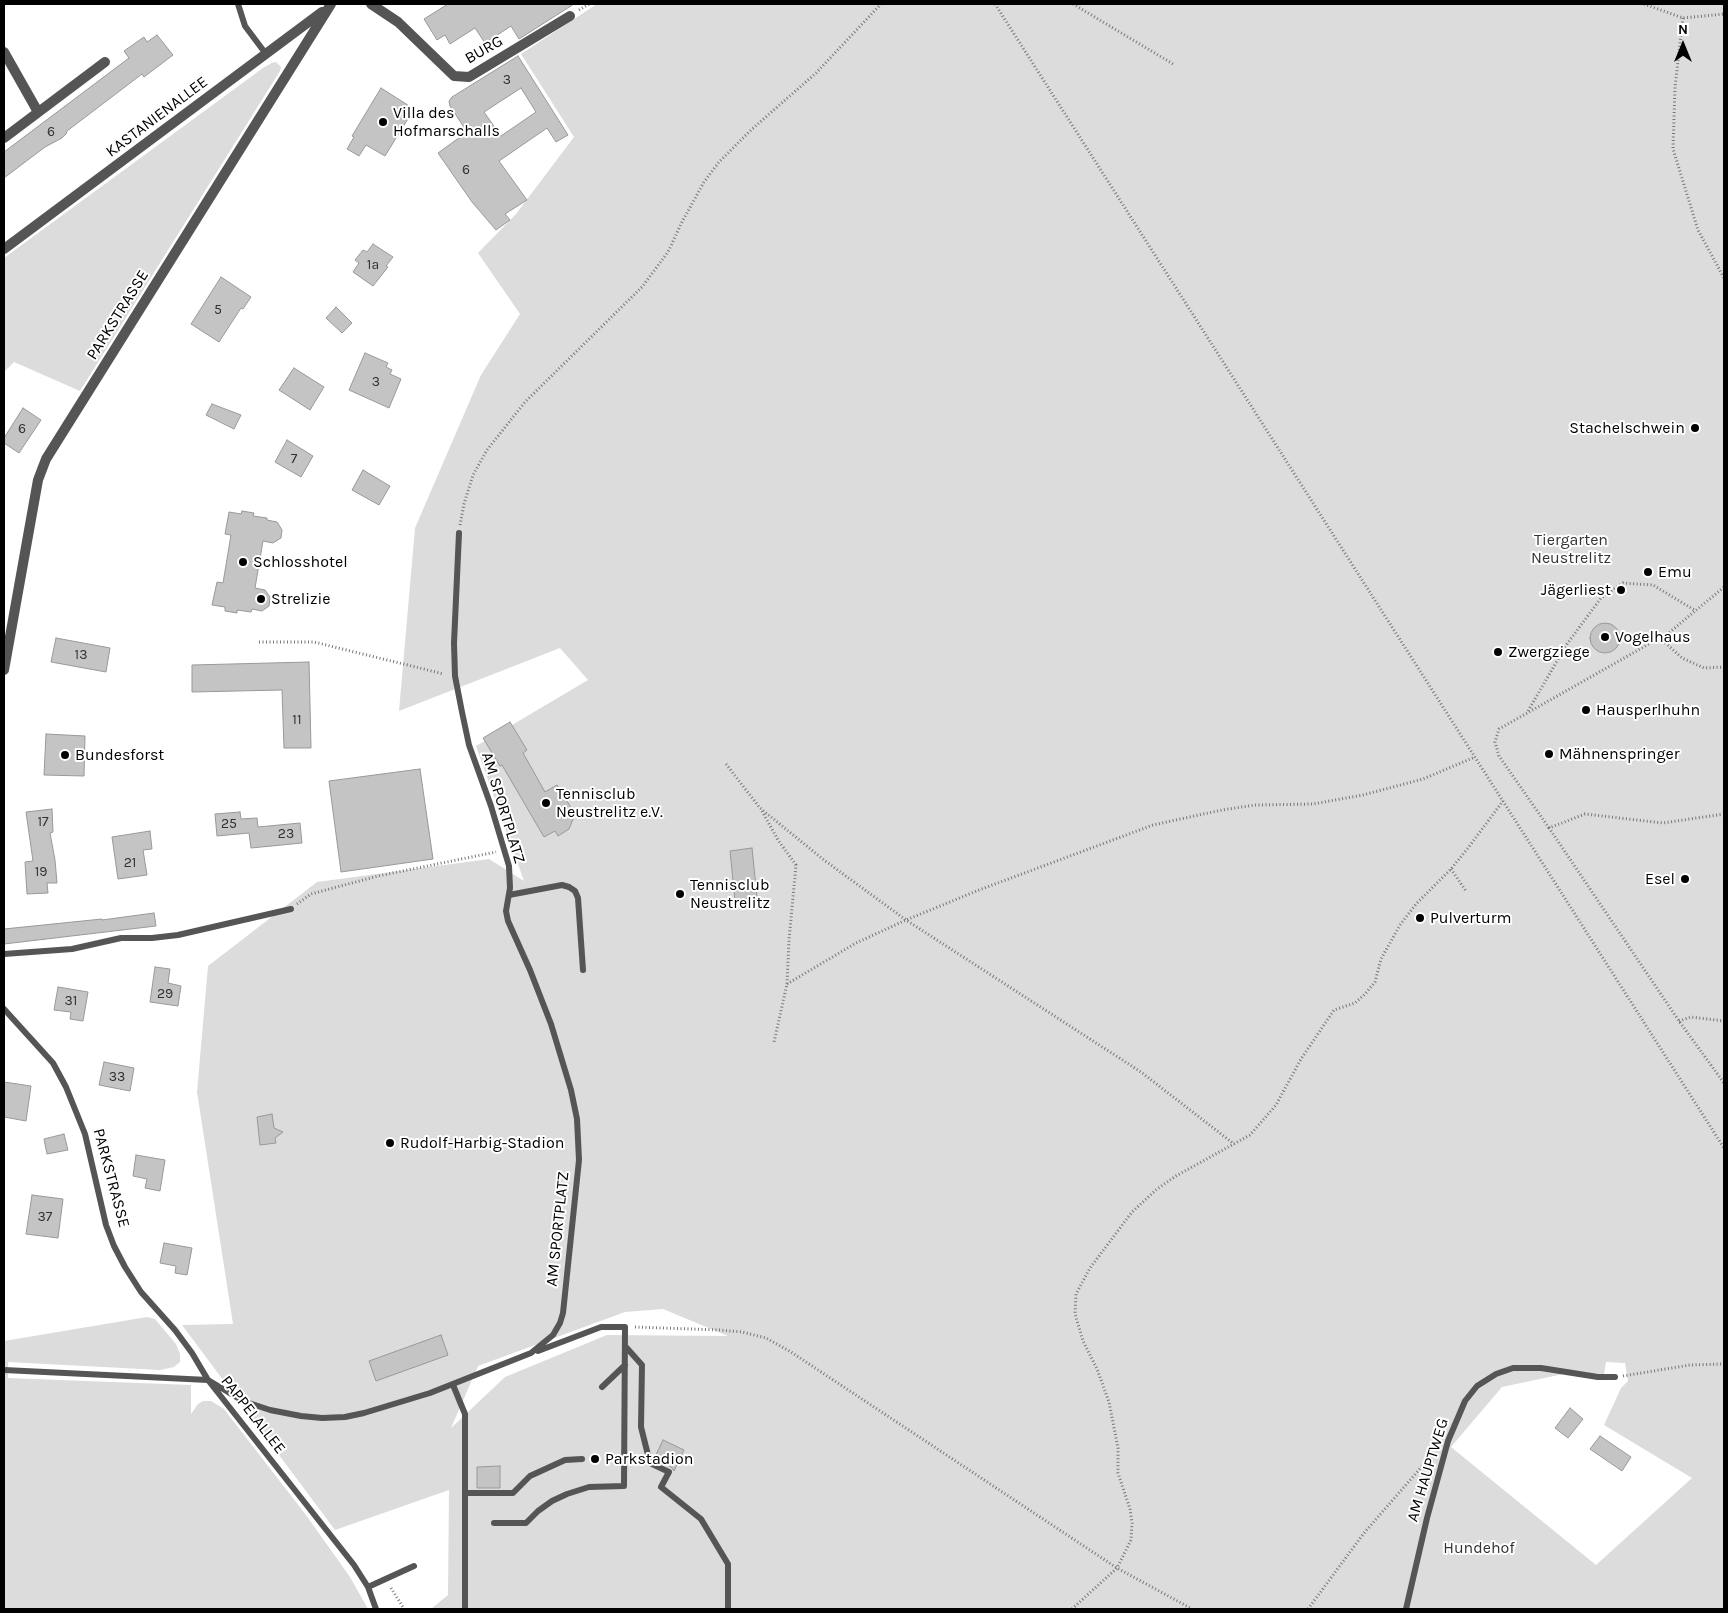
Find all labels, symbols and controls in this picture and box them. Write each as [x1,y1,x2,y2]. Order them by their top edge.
north arrow [1658,20,1708,70]
text: N [1678,21,1688,38]
street label: BURG [462,32,506,68]
street label: KASTANIENALLEE [102,72,212,162]
house number: 3 [503,72,511,88]
place label: Villa des Hofmarschalls [393,103,500,141]
marker: Villa des Hofmarschalls [377,116,389,128]
house number: 6 [47,124,55,140]
house number: 6 [462,162,470,178]
house number: 1a [367,257,379,273]
street label: PARKSTRASSE [83,267,153,363]
house number: 5 [214,302,222,318]
house number: 3 [372,374,380,390]
place label: Stachelschwein [1569,418,1685,438]
house number: 6 [18,421,26,437]
marker: Stachelschwein [1689,422,1701,434]
house number: 7 [291,451,297,467]
park label: Tiergarten Neustrelitz [1531,530,1611,568]
place label: Schlosshotel [253,552,348,572]
marker: Schlosshotel [237,556,249,568]
place label: Emu [1658,562,1692,582]
marker: Emu [1642,566,1654,578]
place label: Jägerliest [1541,580,1611,600]
marker: Jägerliest [1615,584,1627,596]
place label: Strelizie [271,589,331,609]
marker: Strelizie [255,593,267,605]
place label: Vogelhaus [1615,627,1691,647]
marker: Vogelhaus [1599,631,1611,643]
place label: Zwergziege [1508,642,1590,662]
marker: Zwergziege [1492,646,1504,658]
house number: 13 [75,647,87,663]
place label: Hausperlhuhn [1596,700,1700,720]
marker: Hausperlhuhn [1580,704,1592,716]
house number: 11 [292,712,302,728]
place label: Mähnenspringer [1559,744,1680,764]
place label: Bundesforst [75,745,164,765]
marker: Mähnenspringer [1543,748,1555,760]
marker: Bundesforst [59,749,71,761]
street label: AM SPORTPLATZ [477,750,529,866]
place label: Tennisclub Neustrelitz e.V. [556,784,663,822]
marker: Tennisclub Neustrelitz e.V. [540,797,552,809]
house number: 17 [37,814,49,830]
house number: 25 [221,816,237,832]
house number: 23 [278,826,294,842]
house number: 21 [124,855,136,871]
house number: 19 [35,864,47,880]
place label: Esel [1645,869,1675,889]
marker: Esel [1679,873,1691,885]
place label: Tennisclub Neustrelitz [690,875,770,913]
marker: Tennisclub Neustrelitz [674,888,686,900]
place label: Pulverturm [1430,908,1512,928]
marker: Pulverturm [1414,912,1426,924]
house number: 29 [157,986,173,1002]
house number: 31 [65,993,77,1009]
house number: 33 [109,1069,125,1085]
street label: PARKSTRASSE [89,1126,133,1230]
place label: Rudolf-Harbig-Stadion [400,1133,565,1153]
marker: Rudolf-Harbig-Stadion [384,1137,396,1149]
street label: AM SPORTPLATZ [542,1171,574,1287]
house number: 37 [38,1209,52,1225]
street label: PAPPELALLEE [217,1372,289,1458]
street label: AM HAUPTWEG [1403,1416,1453,1524]
place label: Parkstadion [605,1449,693,1469]
marker: Parkstadion [589,1453,601,1465]
park label: Hundehof [1443,1538,1515,1558]

